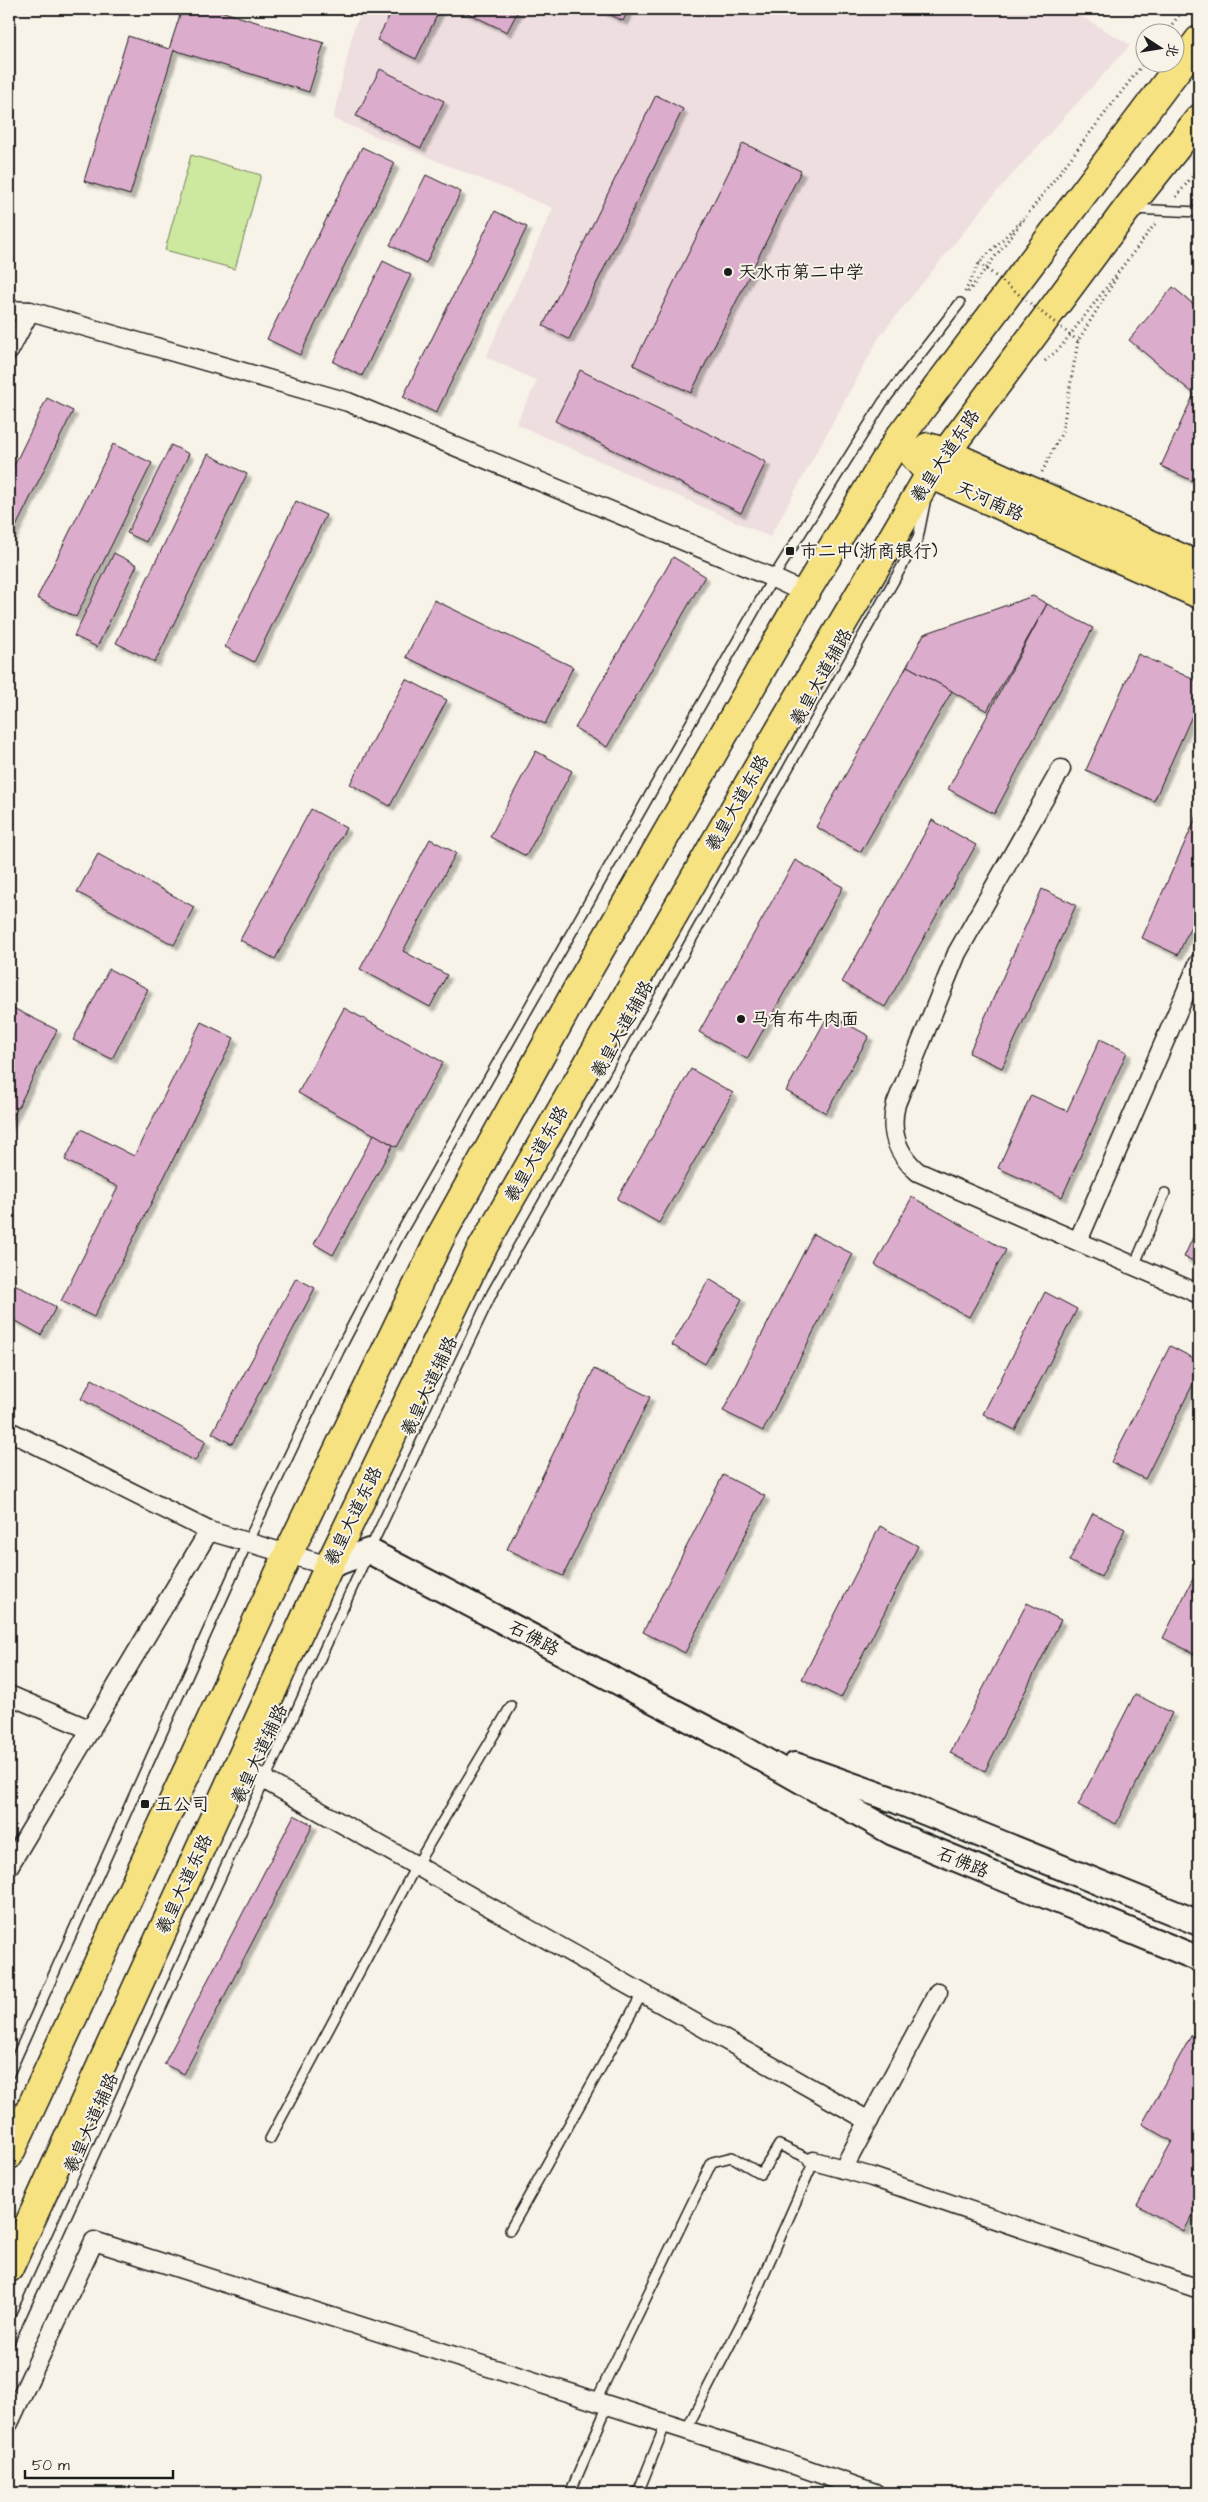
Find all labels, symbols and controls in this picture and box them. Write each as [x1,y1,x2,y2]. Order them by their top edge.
north arrow [1136,22,1186,72]
text: 北 [1161,42,1183,59]
place label: 天水市第二中学 [738,260,864,285]
marker: 天水市第二中学 [722,266,734,278]
street label: 羲皇大道东路 [905,405,986,508]
street label: 天河南路 [952,475,1028,528]
place label: 市二中(浙商银行) [800,539,938,564]
marker: 市二中(浙商银行) [784,545,796,557]
street label: 羲皇大道辅路 [784,624,859,731]
street label: 羲皇大道东路 [700,750,775,856]
street label: 羲皇大道辅路 [585,976,660,1083]
place label: 马有布牛肉面 [751,1007,859,1032]
marker: 马有布牛肉面 [735,1013,747,1025]
street label: 羲皇大道东路 [499,1101,574,1207]
street label: 羲皇大道辅路 [395,1332,464,1440]
street label: 羲皇大道东路 [319,1462,388,1570]
street label: 石佛路 [504,1615,563,1662]
street label: 羲皇大道辅路 [225,1700,294,1808]
place label: 五公司 [155,1792,209,1817]
marker: 五公司 [139,1798,151,1810]
street label: 羲皇大道东路 [150,1830,219,1938]
street label: 石佛路 [933,1841,993,1884]
street label: 羲皇大道辅路 [58,2069,125,2178]
scale bar [25,2447,172,2479]
text: 50 m [32,2455,70,2476]

